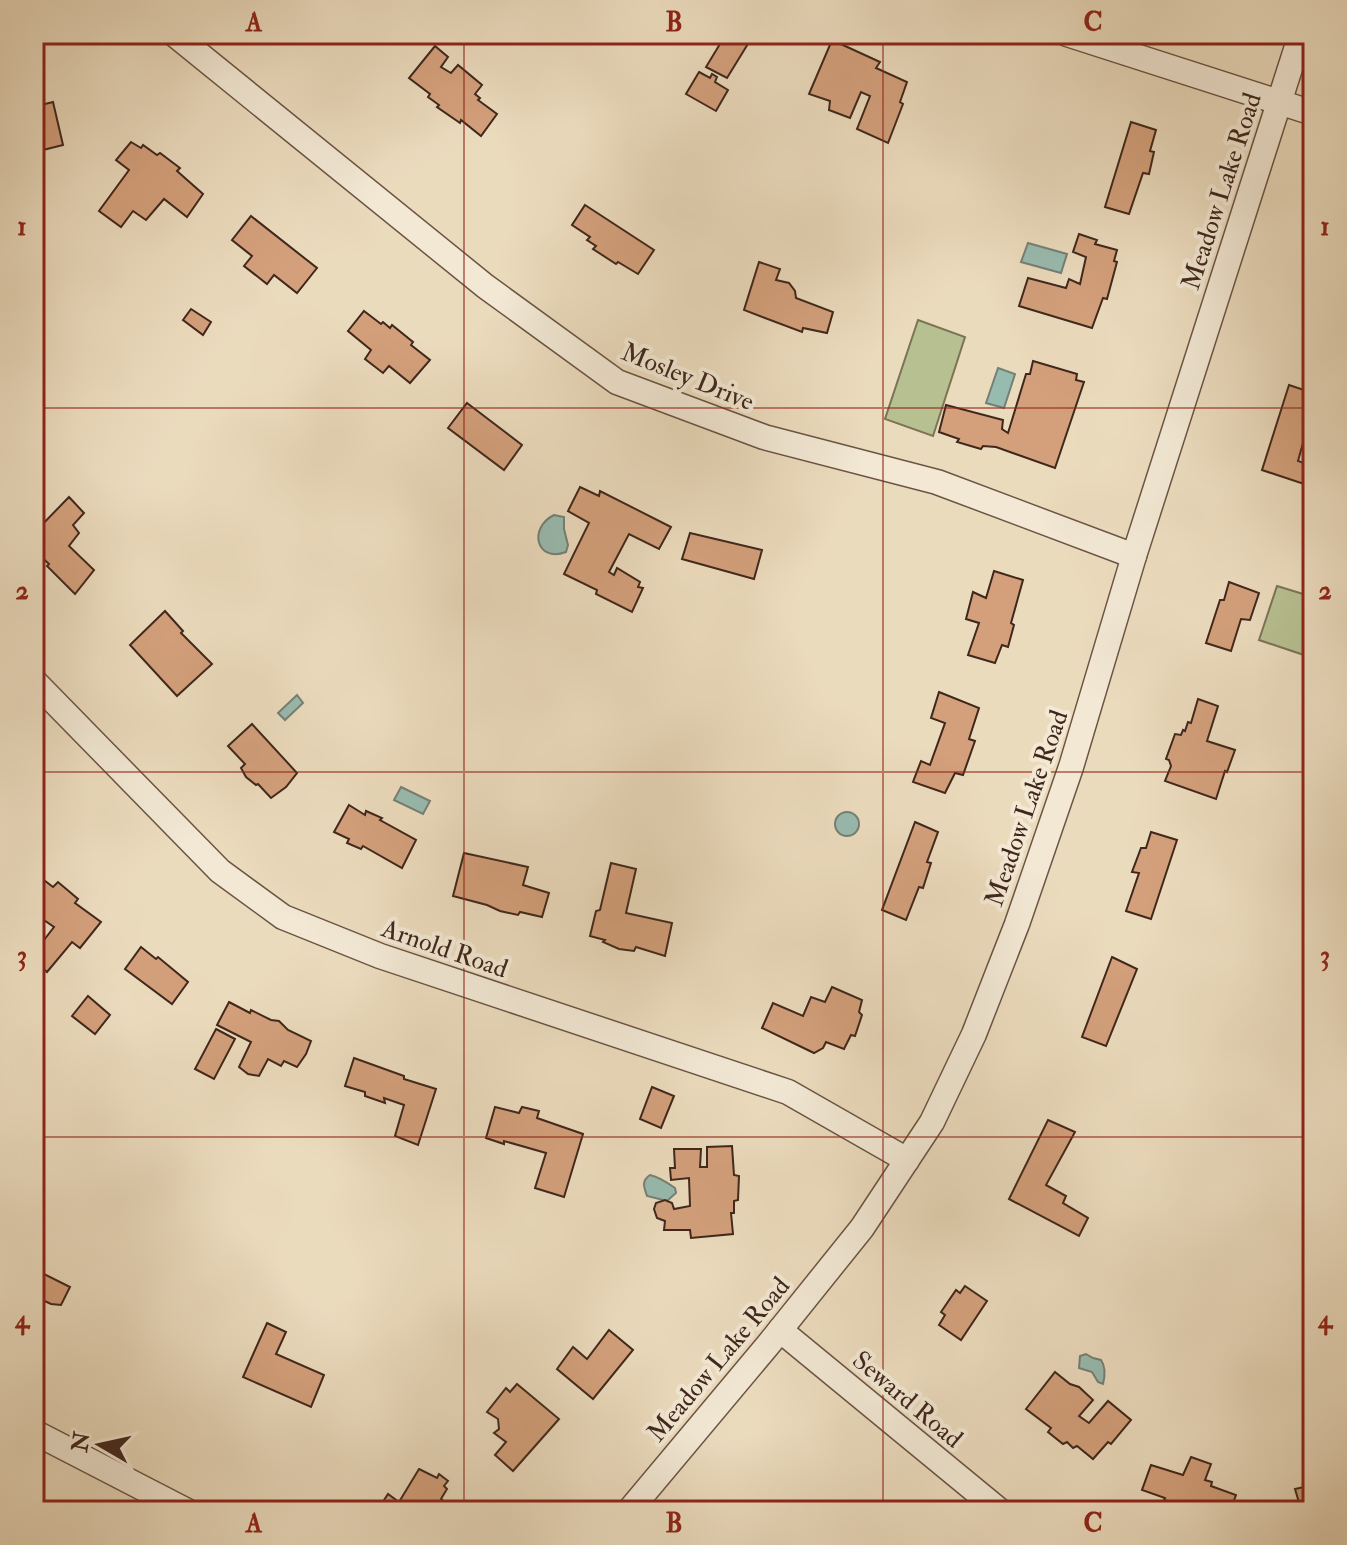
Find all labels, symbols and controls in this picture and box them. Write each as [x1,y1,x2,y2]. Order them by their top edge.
text: A [245,7,263,39]
text: B [665,7,683,39]
text: C [1083,7,1103,39]
street label: Meadow Lake Road [1175,89,1269,294]
text: 1 [17,211,27,243]
text: 1 [1320,211,1330,243]
street label: Mosley Drive [617,336,759,418]
text: 2 [15,575,29,607]
text: 2 [1318,575,1332,607]
street label: Meadow Lake Road [978,706,1076,911]
street label: Arnold Road [377,912,512,985]
text: 3 [17,940,27,972]
text: 3 [1320,940,1330,972]
street label: Meadow Lake Road [641,1271,797,1449]
text: 4 [14,1304,31,1336]
text: 4 [1317,1304,1334,1336]
street label: Seward Road [846,1344,969,1455]
north arrow [60,1405,140,1485]
text: N [66,1430,97,1455]
text: A [245,1508,263,1540]
text: B [665,1508,683,1540]
text: C [1083,1508,1103,1540]

